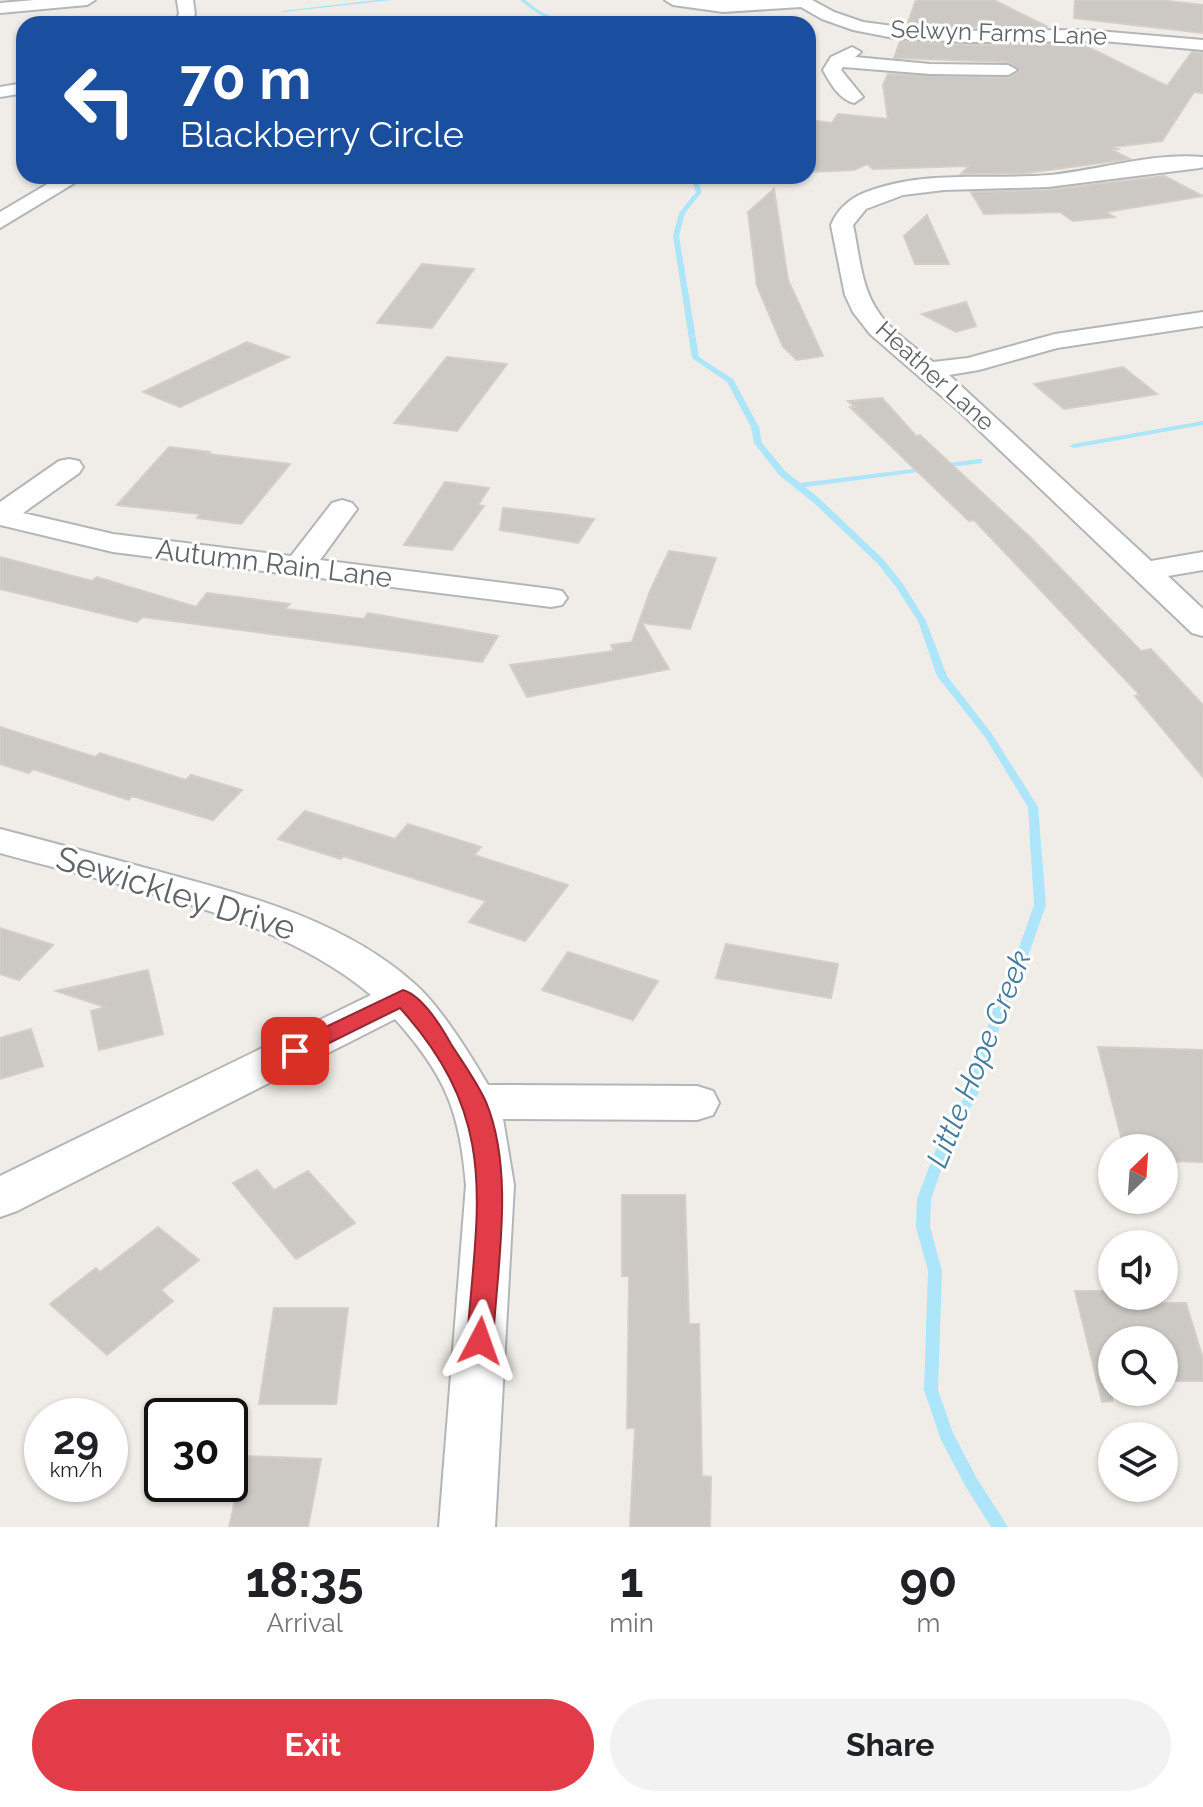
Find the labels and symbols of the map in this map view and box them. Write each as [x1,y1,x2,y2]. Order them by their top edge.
street label: Selwyn Farms Lane [890,14,1108,51]
street label: Heather Lane [870,315,1001,437]
street label: Autumn Rain Lane [154,533,394,594]
street label: Sewickley Drive [52,838,300,948]
water label: Little Hope Creek [919,945,1038,1172]
pin [261,1017,329,1085]
north arrow [1098,1134,1178,1214]
position arrow [438,1299,522,1383]
speed limit sign: 30 [144,1398,248,1502]

